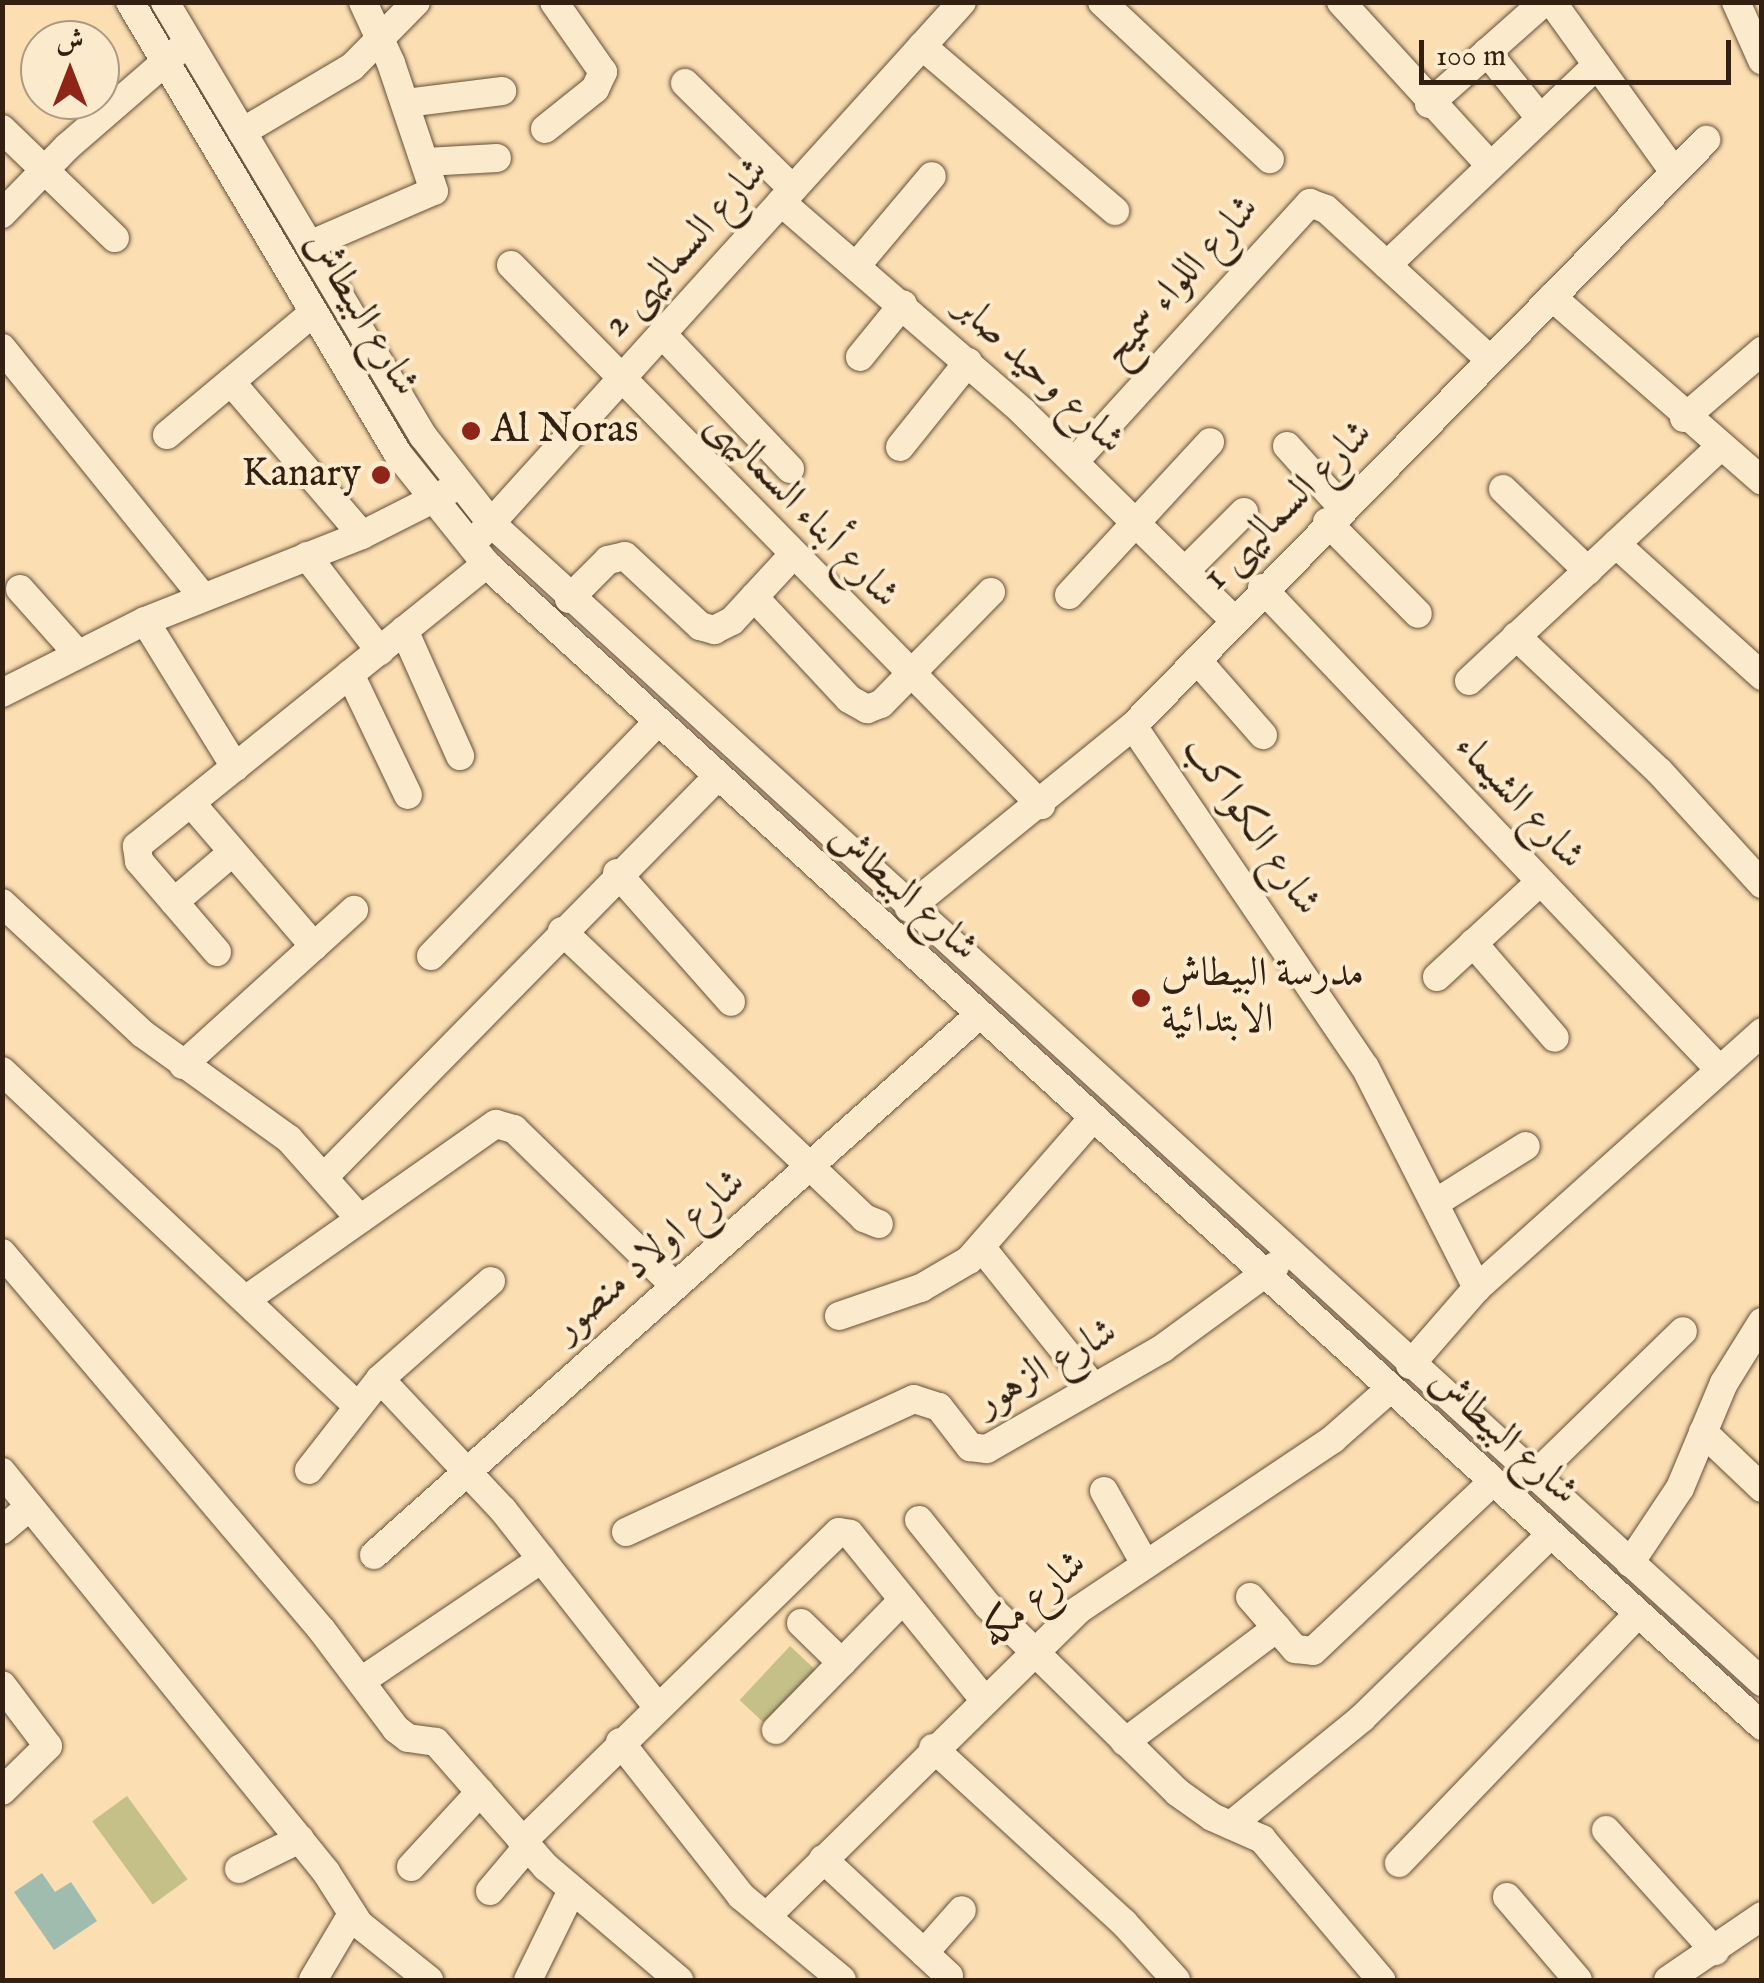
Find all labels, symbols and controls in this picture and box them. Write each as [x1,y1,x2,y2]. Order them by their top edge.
north arrow [20,20,120,120]
scale bar [1424,20,1736,82]
text: ش [56,24,84,59]
text: 100 m [1436,38,1506,76]
street label: شارع السماليهى 2 [593,148,779,348]
street label: شارع اللواء سميح [1092,186,1270,376]
street label: شارع البيطاش [293,223,429,405]
street label: شارع وحيد صابر [944,285,1134,465]
street label: شارع أبناء السماليهى [695,401,909,619]
place label: Al Noras [491,407,639,455]
street label: شارع السماليهى 1 [1193,411,1383,601]
marker: Al Noras [460,420,482,442]
place label: Kanary [242,451,361,499]
marker: Kanary [370,464,392,486]
street label: شارع الشيماء [1444,724,1594,880]
street label: شارع الكواكب [1171,727,1331,925]
street label: شارع البيطاش [818,814,988,972]
place label: مدرسة البيطاش الابتدائية [1161,951,1364,1045]
marker: مدرسة البيطاش الابتدائية [1130,987,1152,1009]
street label: شارع اولاد منصور [544,1159,756,1353]
street label: شارع الزهور [968,1308,1126,1428]
street label: شارع البيطاش [1418,1358,1588,1516]
street label: شارع مكه [971,1541,1097,1659]

